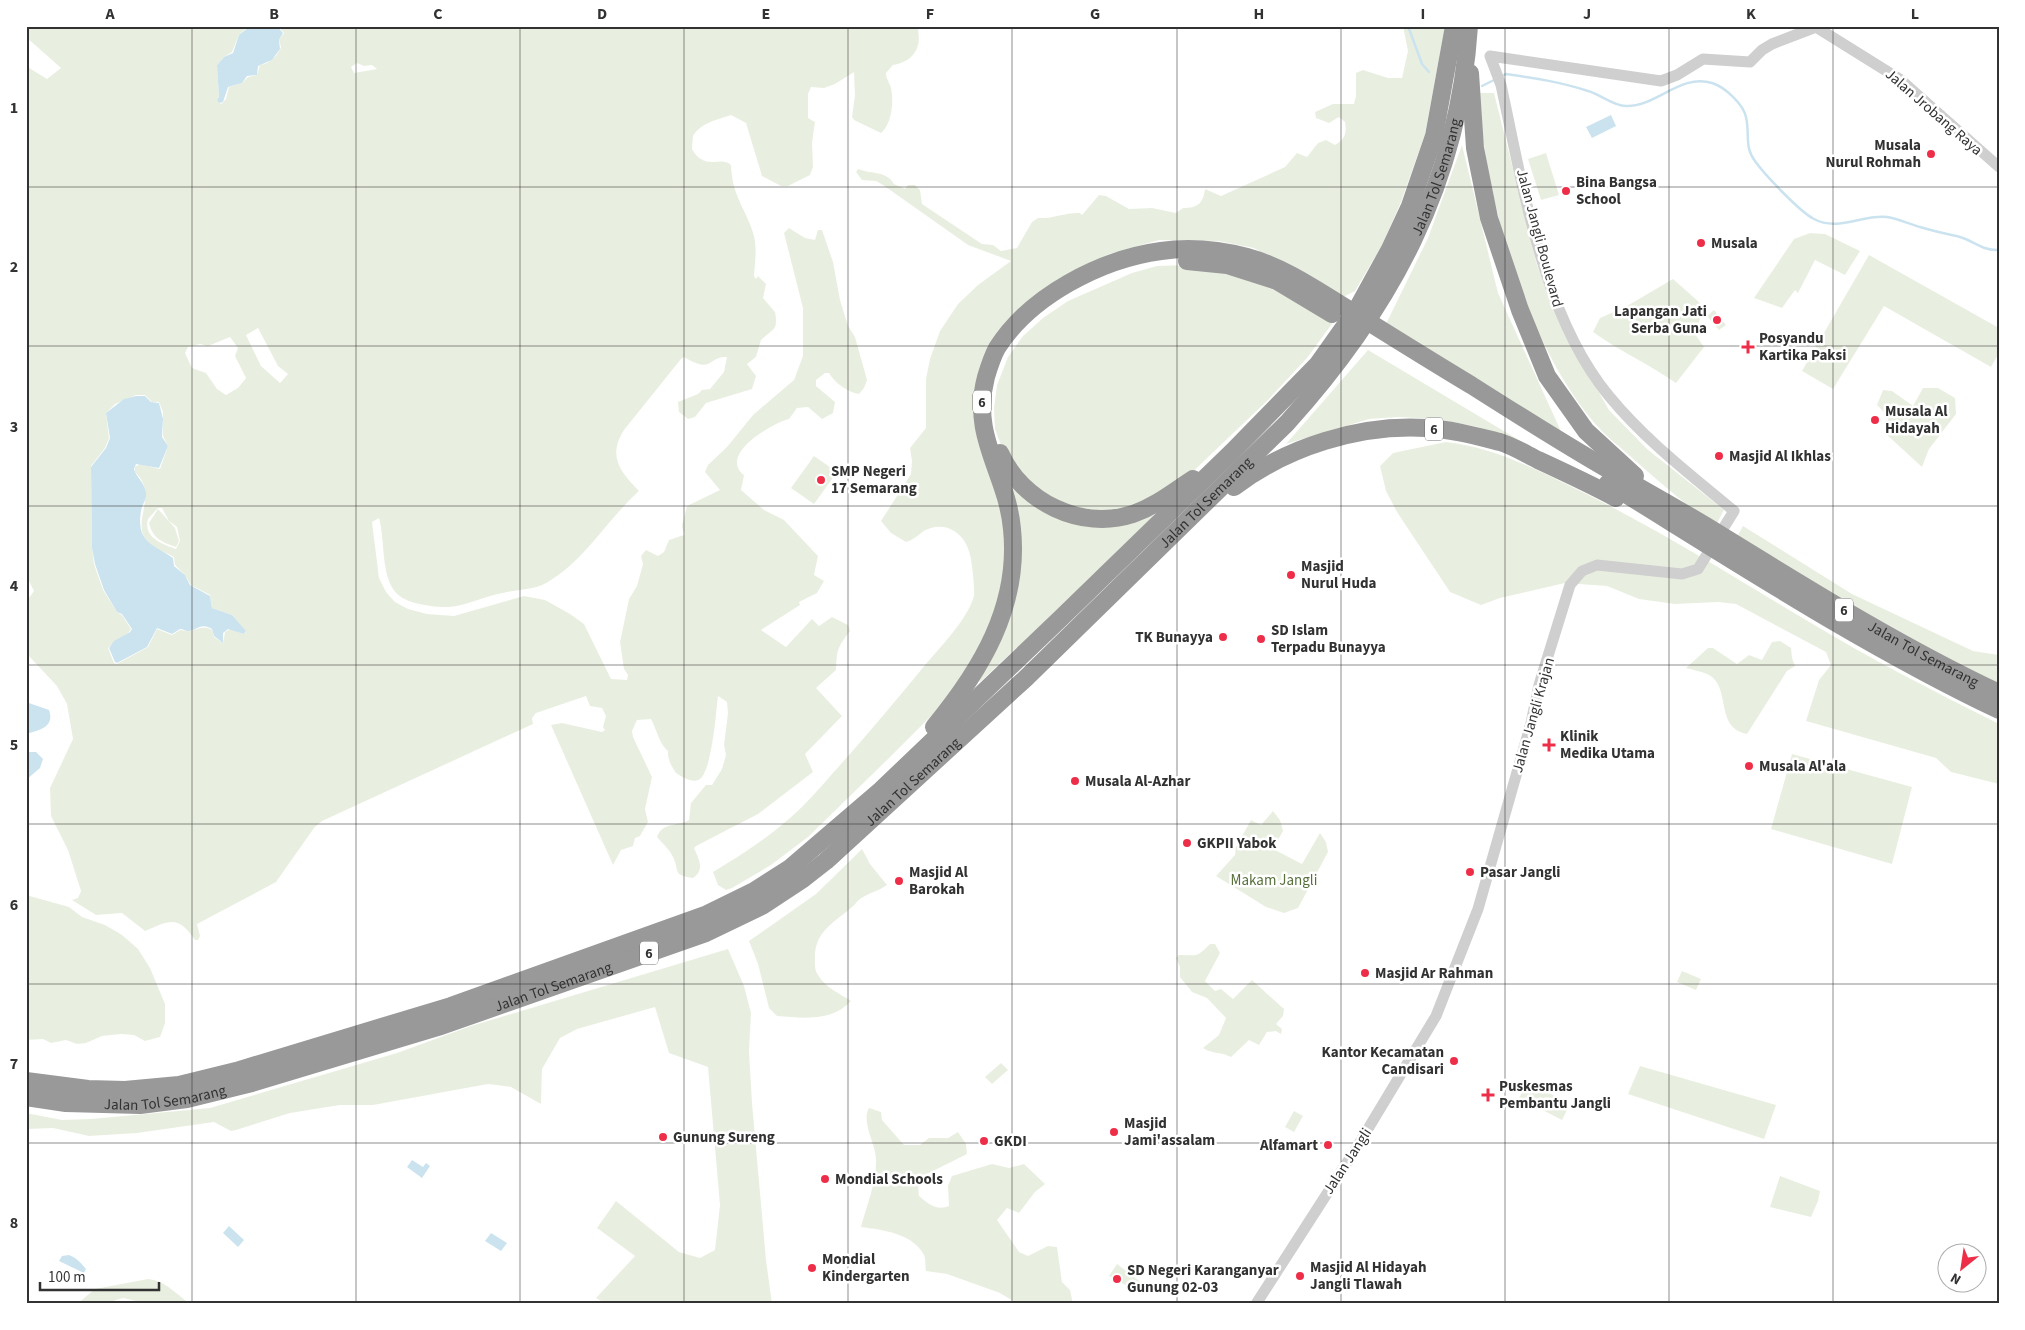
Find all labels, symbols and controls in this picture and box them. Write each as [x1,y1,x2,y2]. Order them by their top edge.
text: A [104,3,115,25]
text: B [269,3,279,25]
text: C [433,3,443,25]
text: D [597,3,607,25]
text: E [762,3,770,25]
text: F [926,3,934,25]
text: G [1090,3,1100,25]
text: H [1254,3,1264,25]
text: I [1421,3,1425,25]
text: J [1583,3,1591,25]
text: K [1746,3,1756,25]
text: L [1911,3,1919,25]
street label: Jalan Jrobang Raya [1881,64,1987,160]
text: 1 [10,97,18,119]
street label: Jalan Tol Semarang [1407,116,1467,239]
place label: Musala Nurul Rohmah [1825,135,1921,173]
marker: Musala Nurul Rohmah [1925,148,1937,160]
street label: Jalan Jangli Boulevard [1511,167,1568,310]
place label: Bina Bangsa School [1576,172,1657,210]
marker: Bina Bangsa School [1560,185,1572,197]
place label: Musala [1711,233,1758,254]
marker: Musala [1695,237,1707,249]
text: 2 [10,256,18,278]
place label: Lapangan Jati Serba Guna [1614,301,1707,339]
marker: Lapangan Jati Serba Guna [1711,314,1723,326]
place label: Posyandu Kartika Paksi [1759,328,1846,366]
marker: Posyandu Kartika Paksi [1741,340,1755,354]
road number: 6 [973,391,991,414]
place label: Musala Al Hidayah [1885,401,1948,439]
marker: Musala Al Hidayah [1869,414,1881,426]
text: 3 [10,416,18,438]
road number: 6 [1425,418,1443,440]
place label: Masjid Al Ikhlas [1729,446,1831,467]
marker: Masjid Al Ikhlas [1713,450,1725,462]
street label: Jalan Tol Semarang [1155,452,1258,553]
place label: SMP Negeri 17 Semarang [831,461,917,499]
marker: SMP Negeri 17 Semarang [815,474,827,486]
place label: Masjid Nurul Huda [1301,556,1377,594]
marker: Masjid Nurul Huda [1285,569,1297,581]
text: 4 [10,575,19,597]
road number: 6 [1835,598,1853,622]
street label: Jalan Tol Semarang [1864,616,1983,693]
place label: SD Islam Terpadu Bunayya [1271,620,1386,658]
place label: TK Bunayya [1135,627,1213,648]
marker: TK Bunayya [1217,631,1229,643]
marker: SD Islam Terpadu Bunayya [1255,633,1267,645]
street label: Jalan Jangli Krajan [1507,655,1560,775]
place label: Klinik Medika Utama [1560,726,1655,764]
street label: Jalan Tol Semarang [861,732,966,831]
text: 5 [10,734,18,756]
marker: Klinik Medika Utama [1542,738,1556,752]
place label: Musala Al'ala [1759,756,1846,777]
marker: Musala Al'ala [1743,760,1755,772]
place label: Musala Al-Azhar [1085,771,1191,792]
marker: Musala Al-Azhar [1069,775,1081,787]
place label: GKPII Yabok [1197,833,1277,854]
marker: GKPII Yabok [1181,837,1193,849]
place label: Masjid Al Barokah [909,862,968,900]
place label: Pasar Jangli [1480,862,1560,883]
marker: Pasar Jangli [1464,866,1476,878]
park label: Makam Jangli [1231,870,1317,891]
marker: Masjid Al Barokah [893,875,905,887]
text: 6 [10,894,18,916]
road number: 6 [640,941,658,964]
street label: Jalan Tol Semarang [492,957,615,1017]
place label: Masjid Ar Rahman [1375,963,1493,984]
marker: Masjid Ar Rahman [1359,967,1371,979]
place label: Kantor Kecamatan Candisari [1322,1042,1444,1080]
text: 7 [10,1053,18,1075]
marker: Kantor Kecamatan Candisari [1448,1055,1460,1067]
place label: Puskesmas Pembantu Jangli [1499,1076,1611,1114]
street label: Jalan Tol Semarang [104,1080,229,1116]
marker: Puskesmas Pembantu Jangli [1481,1088,1495,1102]
place label: Masjid Jami'assalam [1124,1113,1215,1151]
street label: Jalan Jangli [1318,1124,1377,1199]
marker: Masjid Jami'assalam [1108,1126,1120,1138]
place label: Gunung Sureng [673,1127,775,1148]
marker: Gunung Sureng [657,1131,669,1143]
place label: GKDI [994,1131,1027,1152]
marker: GKDI [978,1135,990,1147]
place label: Alfamart [1259,1135,1318,1156]
marker: Alfamart [1322,1139,1334,1151]
place label: Mondial Schools [835,1169,943,1190]
marker: Mondial Schools [819,1173,831,1185]
text: 8 [10,1212,18,1234]
north arrow [1938,1242,1988,1292]
place label: Mondial Kindergarten [822,1249,910,1287]
place label: Masjid Al Hidayah Jangli Tlawah [1310,1257,1427,1295]
scale bar [40,1260,159,1292]
place label: SD Negeri Karanganyar Gunung 02-03 [1127,1260,1279,1298]
marker: Mondial Kindergarten [806,1262,818,1274]
text: 100 m [48,1267,86,1288]
text: N [1947,1267,1965,1289]
marker: Masjid Al Hidayah Jangli Tlawah [1294,1270,1306,1282]
marker: SD Negeri Karanganyar Gunung 02-03 [1111,1273,1123,1285]

